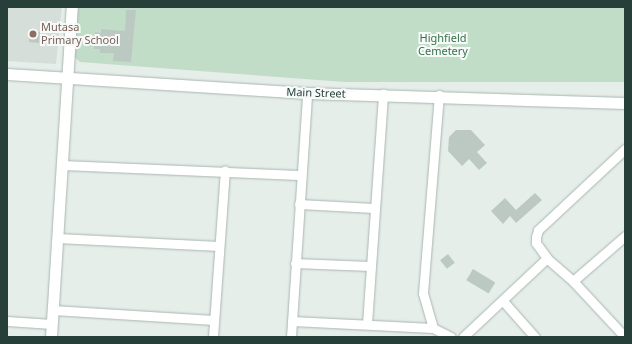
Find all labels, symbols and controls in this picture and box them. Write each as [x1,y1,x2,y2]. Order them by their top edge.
place label: Mutasa Primary School [41,21,119,47]
marker: Mutasa Primary School [28,29,38,39]
park label: Highfield Cemetery [418,32,468,58]
street label: Main Street [286,85,346,101]

